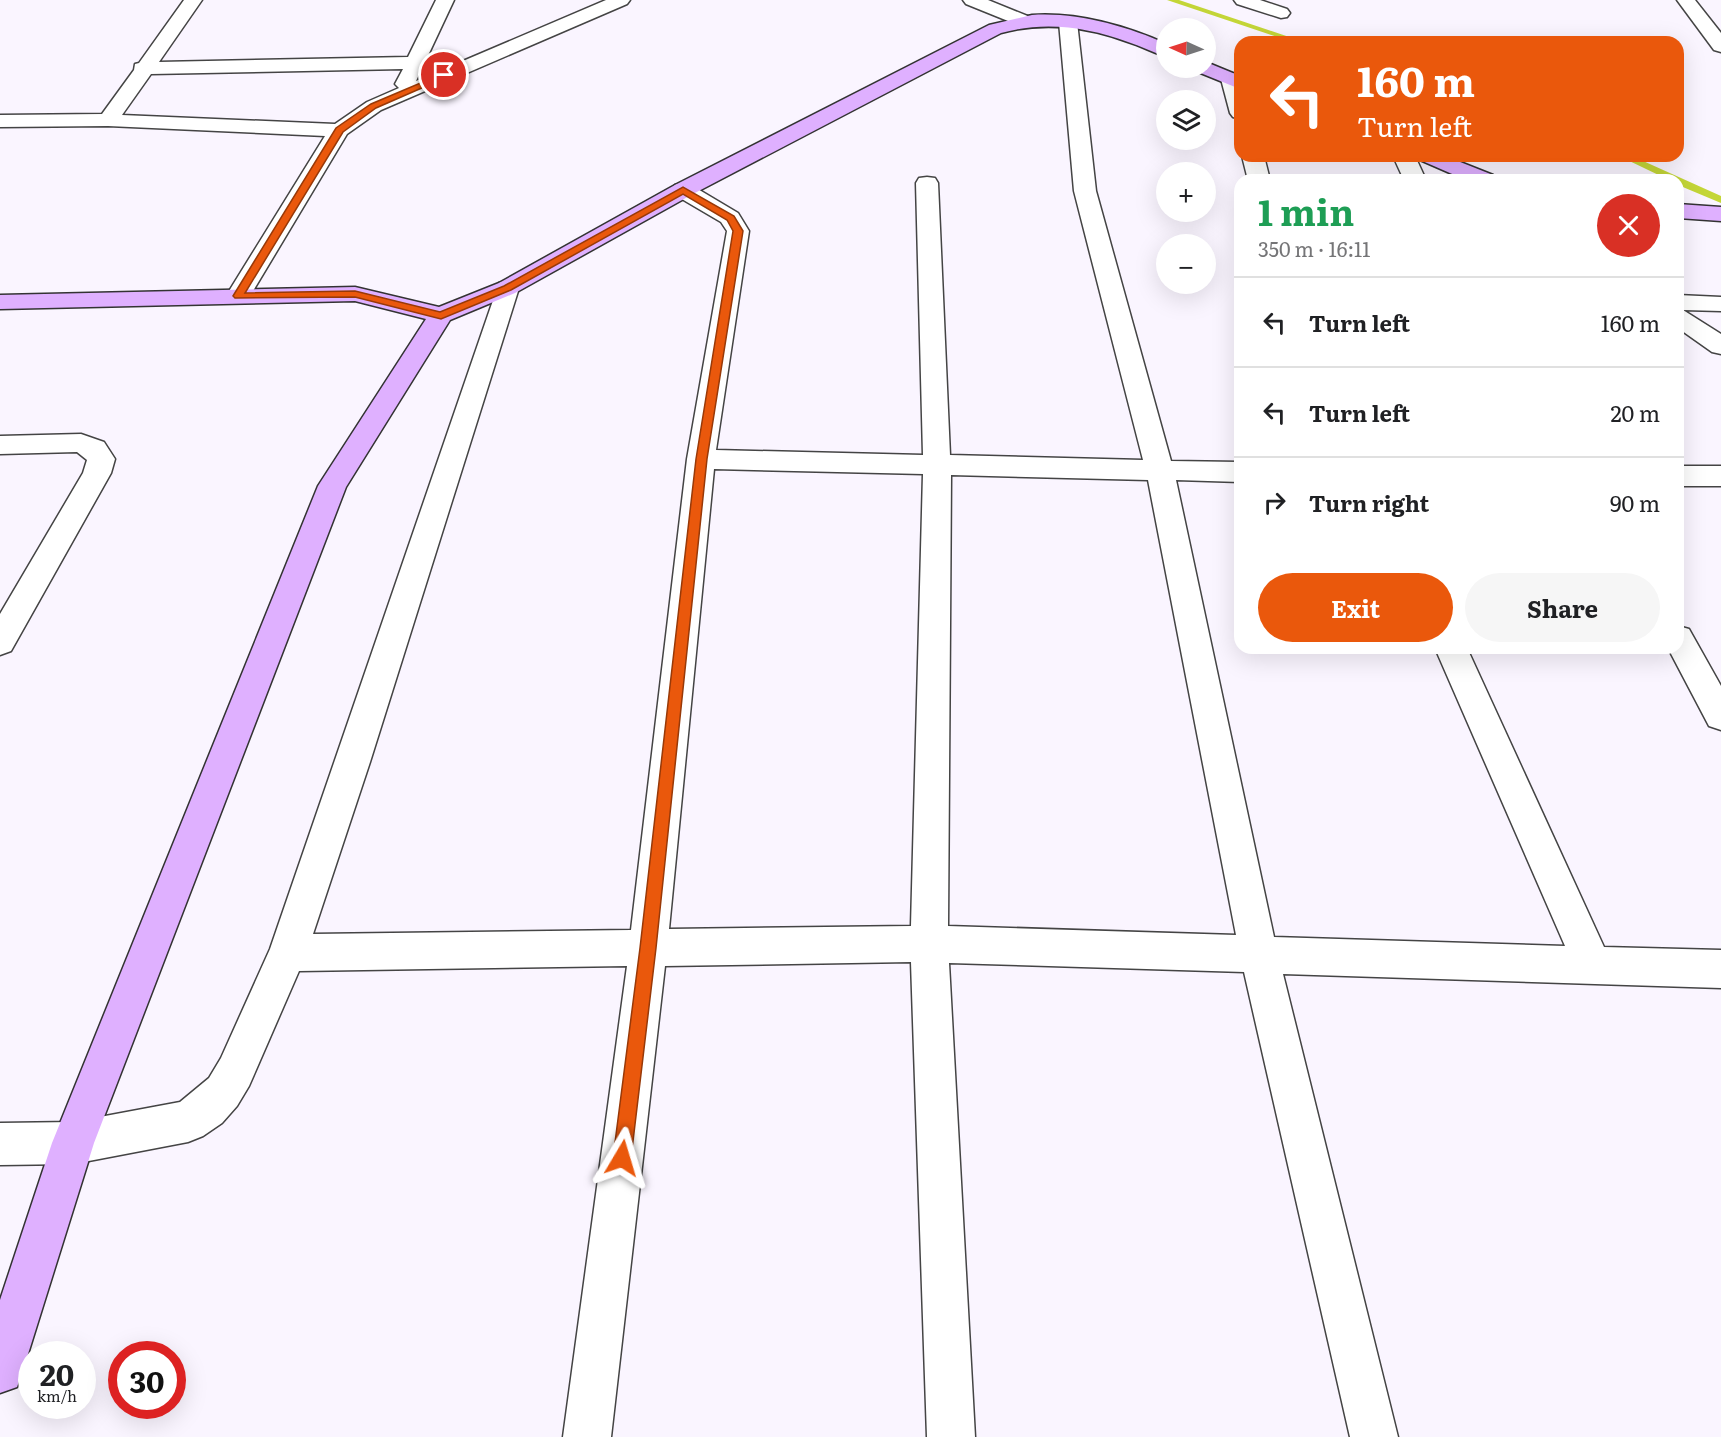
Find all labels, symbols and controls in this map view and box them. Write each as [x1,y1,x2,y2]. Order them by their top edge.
north arrow [1156,18,1216,78]
map controls [1156,18,1216,294]
text: 160 m [1357,48,1475,110]
pin [418,49,469,100]
icon: arrive [427,58,460,91]
icon: left [1258,60,1336,138]
button: layers [1156,90,1216,150]
text: Turn left [1357,105,1472,145]
button: + [1156,162,1216,222]
text: 1 min [1258,184,1354,237]
button: close [1597,194,1660,257]
text: 350 m · 16:11 [1258,233,1370,263]
button: − [1156,234,1216,294]
icon: left [1258,306,1291,339]
text: Turn left [1309,306,1410,339]
text: 160 m [1601,306,1660,339]
icon: left [1258,396,1291,429]
text: Turn left [1309,396,1410,429]
text: 20 m [1610,396,1660,429]
icon: right [1258,486,1291,519]
text: Turn right [1309,486,1429,519]
text: 90 m [1610,486,1660,519]
button: Exit [1258,573,1453,642]
button: Share [1465,573,1660,642]
position arrow [590,1126,654,1190]
speed limit sign: 30 [108,1341,186,1419]
text: 20 [40,1351,74,1395]
text: km/h [37,1384,77,1407]

